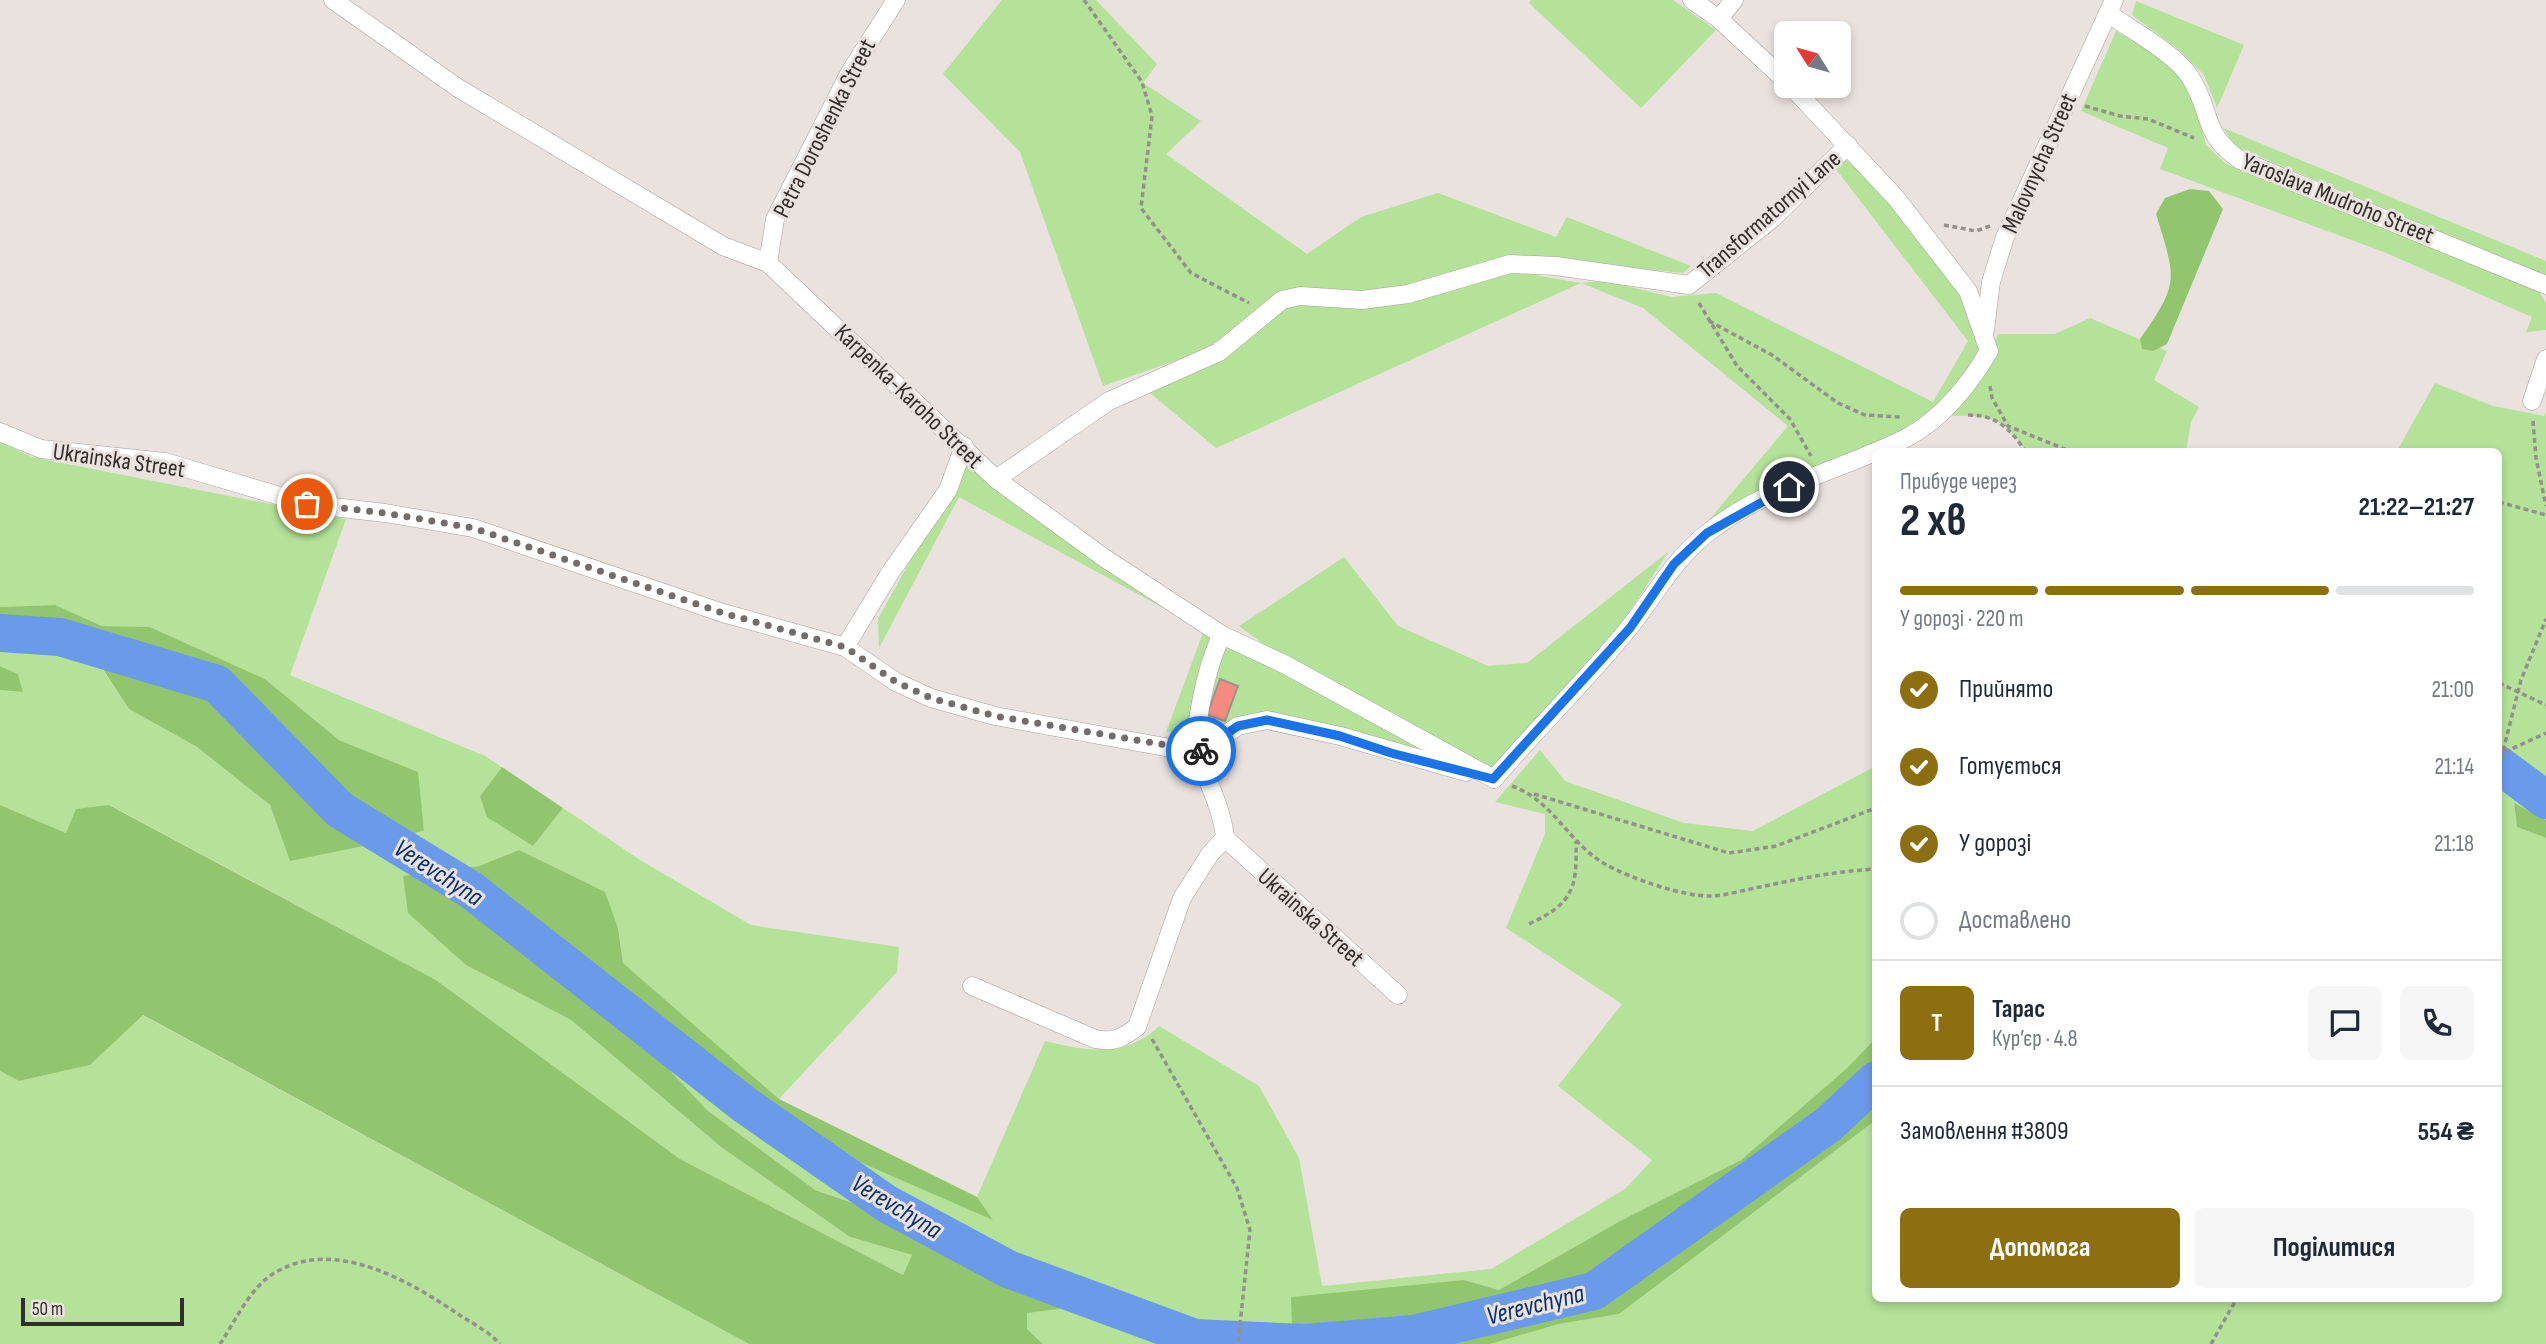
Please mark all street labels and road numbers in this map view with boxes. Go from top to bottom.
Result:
street label: Petra Doroshenka Street [767,34,882,222]
street label: Malovnycha Street [1996,89,2083,238]
street label: Transformatornyi Lane [1692,144,1847,284]
street label: Yaroslava Mudroho Street [2238,147,2438,250]
street label: Karpenka-Karoho Street [828,318,989,475]
street label: Ukrainska Street [51,437,187,484]
street label: Ukrainska Street [1252,862,1370,973]

